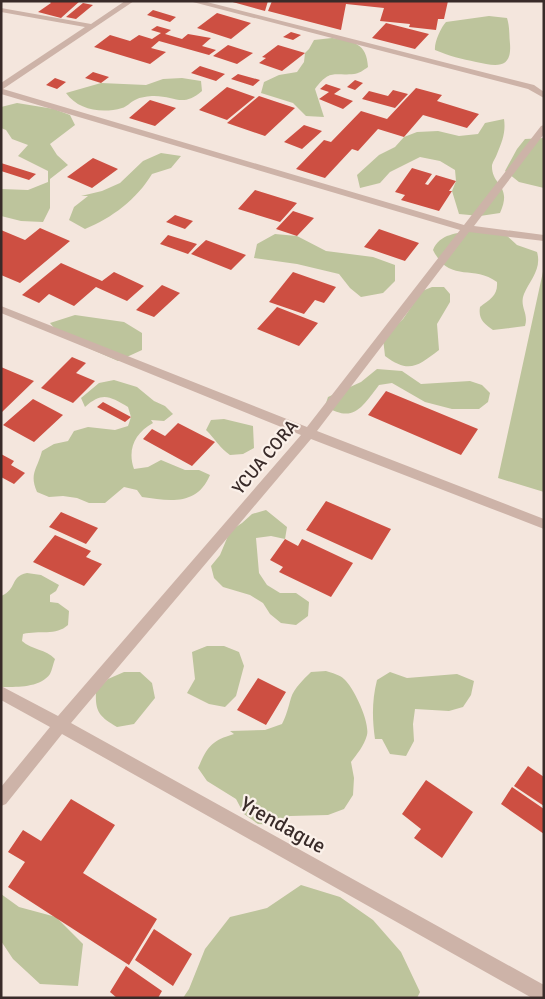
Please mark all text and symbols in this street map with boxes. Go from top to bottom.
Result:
street label: YCUA CORA [227,415,303,499]
street label: Yrendague [236,791,330,859]

